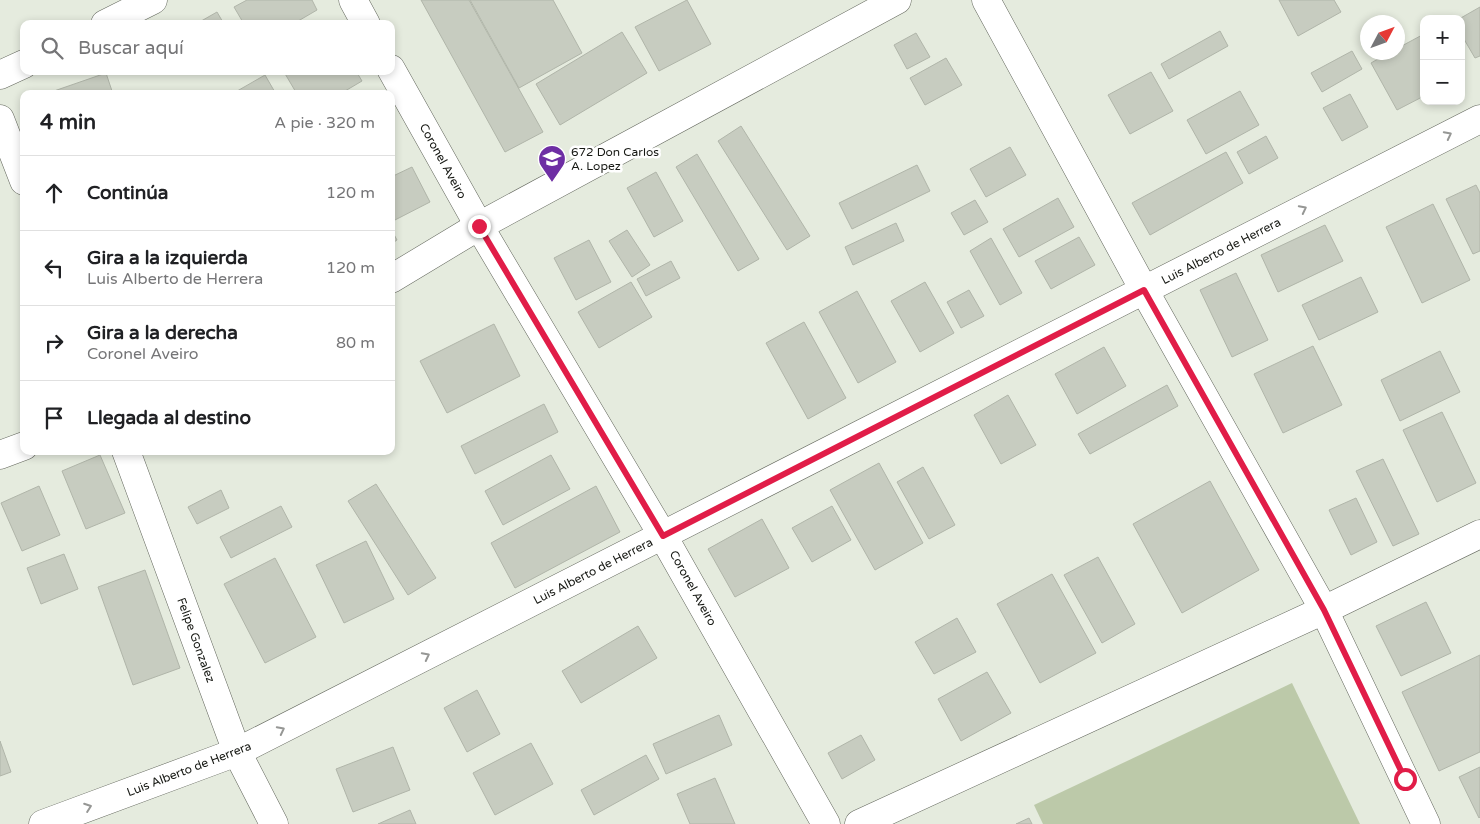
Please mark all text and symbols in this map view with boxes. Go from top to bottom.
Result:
north arrow [1360,15,1405,60]
map controls [1420,15,1465,105]
button: + [1420,15,1465,60]
search box [20,20,395,75]
icon: search [38,34,66,62]
text: Buscar aquí [78,37,184,59]
button: − [1420,60,1465,105]
text: 4 min [40,110,96,135]
text: A pie · 320 m [274,113,375,133]
street label: Coronel Aveiro [417,121,469,201]
one-way arrow [1443,131,1452,141]
school or university icon: 672 Don Carlos A. Lopez [537,144,567,183]
place label: 672 Don Carlos A. Lopez [571,145,659,173]
icon: ahead [40,179,68,207]
text: Continúa [87,182,169,204]
text: 120 m [326,183,375,203]
one-way arrow [1298,205,1307,215]
route end [468,215,491,238]
street label: Luis Alberto de Herrera [1159,215,1283,287]
text: Gira a la izquierda [87,247,248,269]
icon: left [40,254,68,282]
text: 120 m [326,258,375,278]
text: Luis Alberto de Herrera [87,269,263,289]
text: Gira a la derecha [87,322,238,344]
icon: right [40,329,68,357]
text: 80 m [336,333,375,353]
text: Coronel Aveiro [87,344,199,364]
icon: arrive [40,404,68,432]
text: Llegada al destino [87,407,251,429]
street label: Luis Alberto de Herrera [531,535,655,607]
street label: Coronel Aveiro [667,548,719,628]
street label: Felipe Gonzalez [174,596,218,684]
one-way arrow [420,652,429,662]
one-way arrow [276,726,285,736]
street label: Luis Alberto de Herrera [125,739,253,799]
route start [1394,768,1417,791]
one-way arrow [83,803,92,813]

